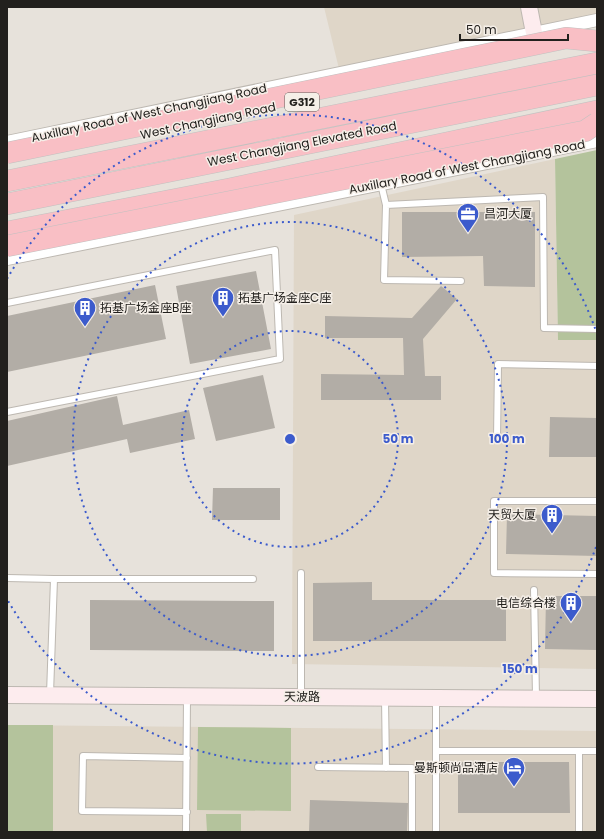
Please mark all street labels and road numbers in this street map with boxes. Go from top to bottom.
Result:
street label: Auxillary Road of West Changjiang Road [30,81,268,145]
road number: G312 [285,93,319,111]
street label: West Changjiang Road [139,100,277,142]
street label: West Changjiang Elevated Road [206,117,398,170]
street label: Auxillary Road of West Changjiang Road [347,135,586,198]
street label: 天波路 [284,688,320,705]

